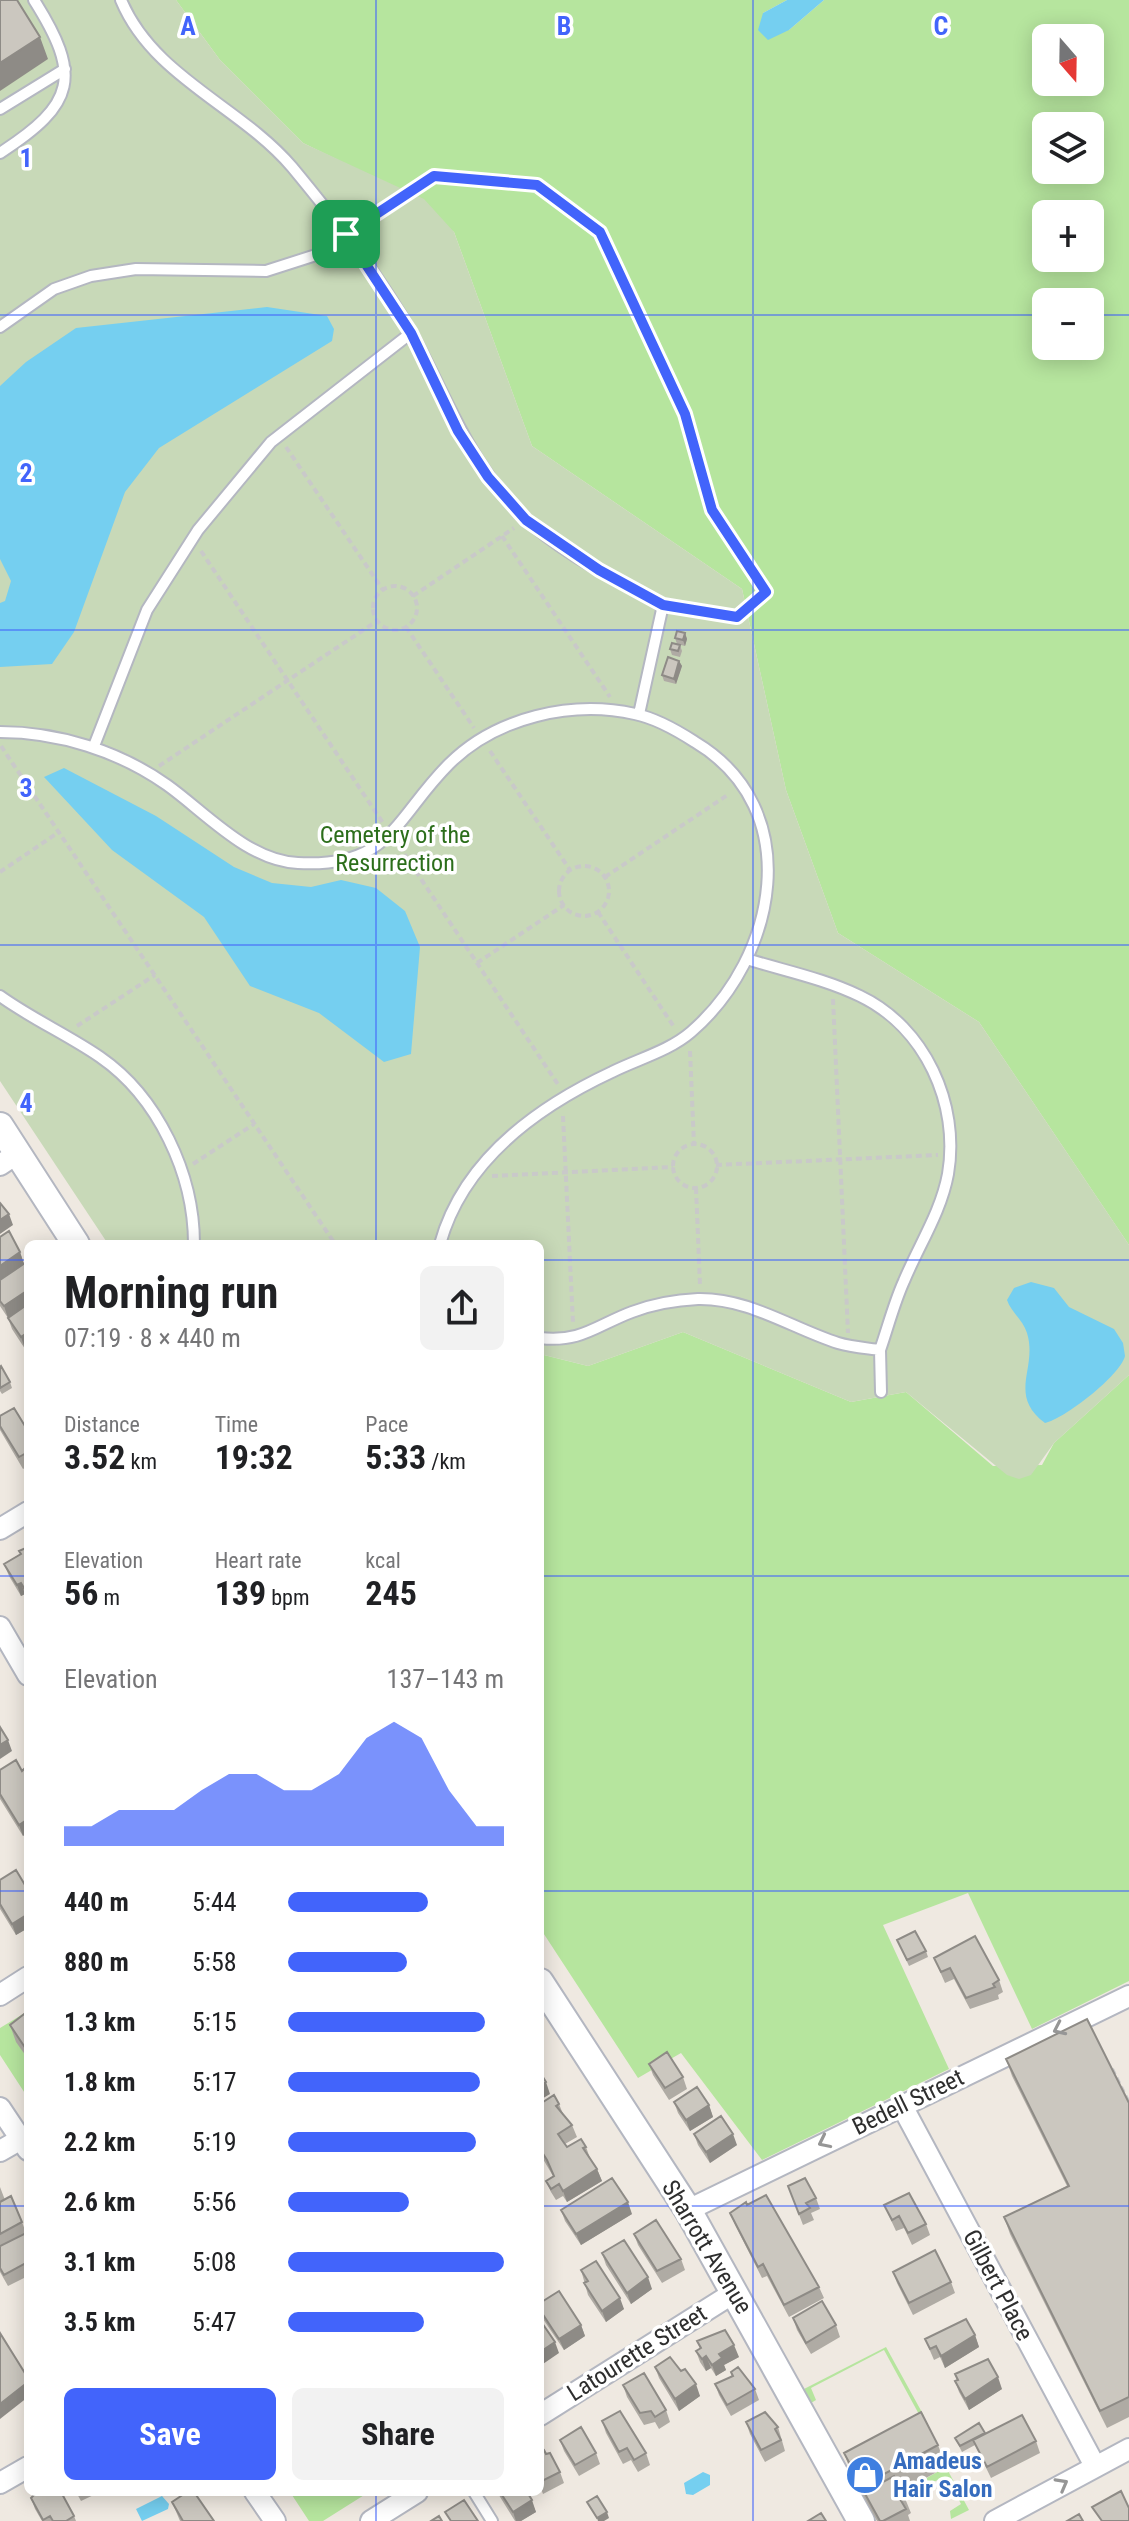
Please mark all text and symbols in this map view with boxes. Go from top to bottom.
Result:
text: A [180,11,196,41]
text: B [557,11,571,41]
text: C [934,11,949,41]
north arrow [1032,24,1104,96]
map controls [1032,24,1104,360]
button: layers [1032,112,1104,184]
text: 1 [19,143,33,173]
pin [312,200,380,268]
button: + [1032,200,1104,272]
icon: arrive [324,212,368,256]
button: − [1032,288,1104,360]
text: 2 [19,458,33,488]
text: 3 [19,773,33,803]
park label: Cemetery of the Resurrection [320,821,470,877]
text: 4 [19,1088,33,1118]
button: share [420,1266,504,1350]
text: Morning run [64,1267,278,1319]
text: 07:19 · 8 × 440 m [64,1323,241,1353]
text: Distance [64,1412,140,1437]
text: Time [215,1412,258,1437]
text: Pace [365,1412,408,1437]
text: 3.52 [64,1437,125,1477]
text: 19:32 [215,1437,293,1477]
text: 5:33 [365,1437,426,1477]
text: km [125,1449,157,1474]
text: /km [426,1449,466,1474]
text: Elevation [64,1548,143,1573]
text: Heart rate [215,1548,302,1573]
text: kcal [365,1548,401,1573]
text: 56 [64,1573,98,1613]
text: 139 [215,1573,266,1613]
text: 245 [365,1573,417,1613]
text: m [98,1585,120,1610]
text: bpm [266,1585,310,1610]
text: Elevation [64,1664,158,1694]
text: 137–143 m [387,1664,504,1694]
text: 440 m [64,1887,129,1917]
text: 5:44 [192,1887,237,1917]
text: 880 m [64,1947,129,1977]
text: 5:58 [192,1947,237,1977]
text: 1.3 km [64,2007,136,2037]
text: 5:15 [192,2007,237,2037]
one-way arrow [1052,2019,1067,2035]
street label: Bedell Street [848,2063,968,2141]
text: 1.8 km [64,2067,136,2097]
text: 5:17 [192,2067,237,2097]
text: 2.2 km [64,2127,136,2157]
text: 5:19 [192,2127,237,2157]
one-way arrow [818,2132,833,2148]
street label: Sharrott Avenue [656,2175,758,2319]
text: 2.6 km [64,2187,136,2217]
text: 5:56 [192,2187,237,2217]
street label: Gilbert Place [957,2225,1039,2345]
text: 3.1 km [64,2247,136,2277]
text: 5:08 [192,2247,237,2277]
street label: Latourette Street [562,2299,712,2407]
text: 3.5 km [64,2307,136,2337]
text: 5:47 [192,2307,237,2337]
button: Save [64,2388,276,2480]
button: Share [292,2388,504,2480]
place label: Amadeus Hair Salon [893,2447,993,2503]
shop icon: Amadeus Hair Salon [844,2454,886,2496]
one-way arrow [1053,2479,1068,2494]

